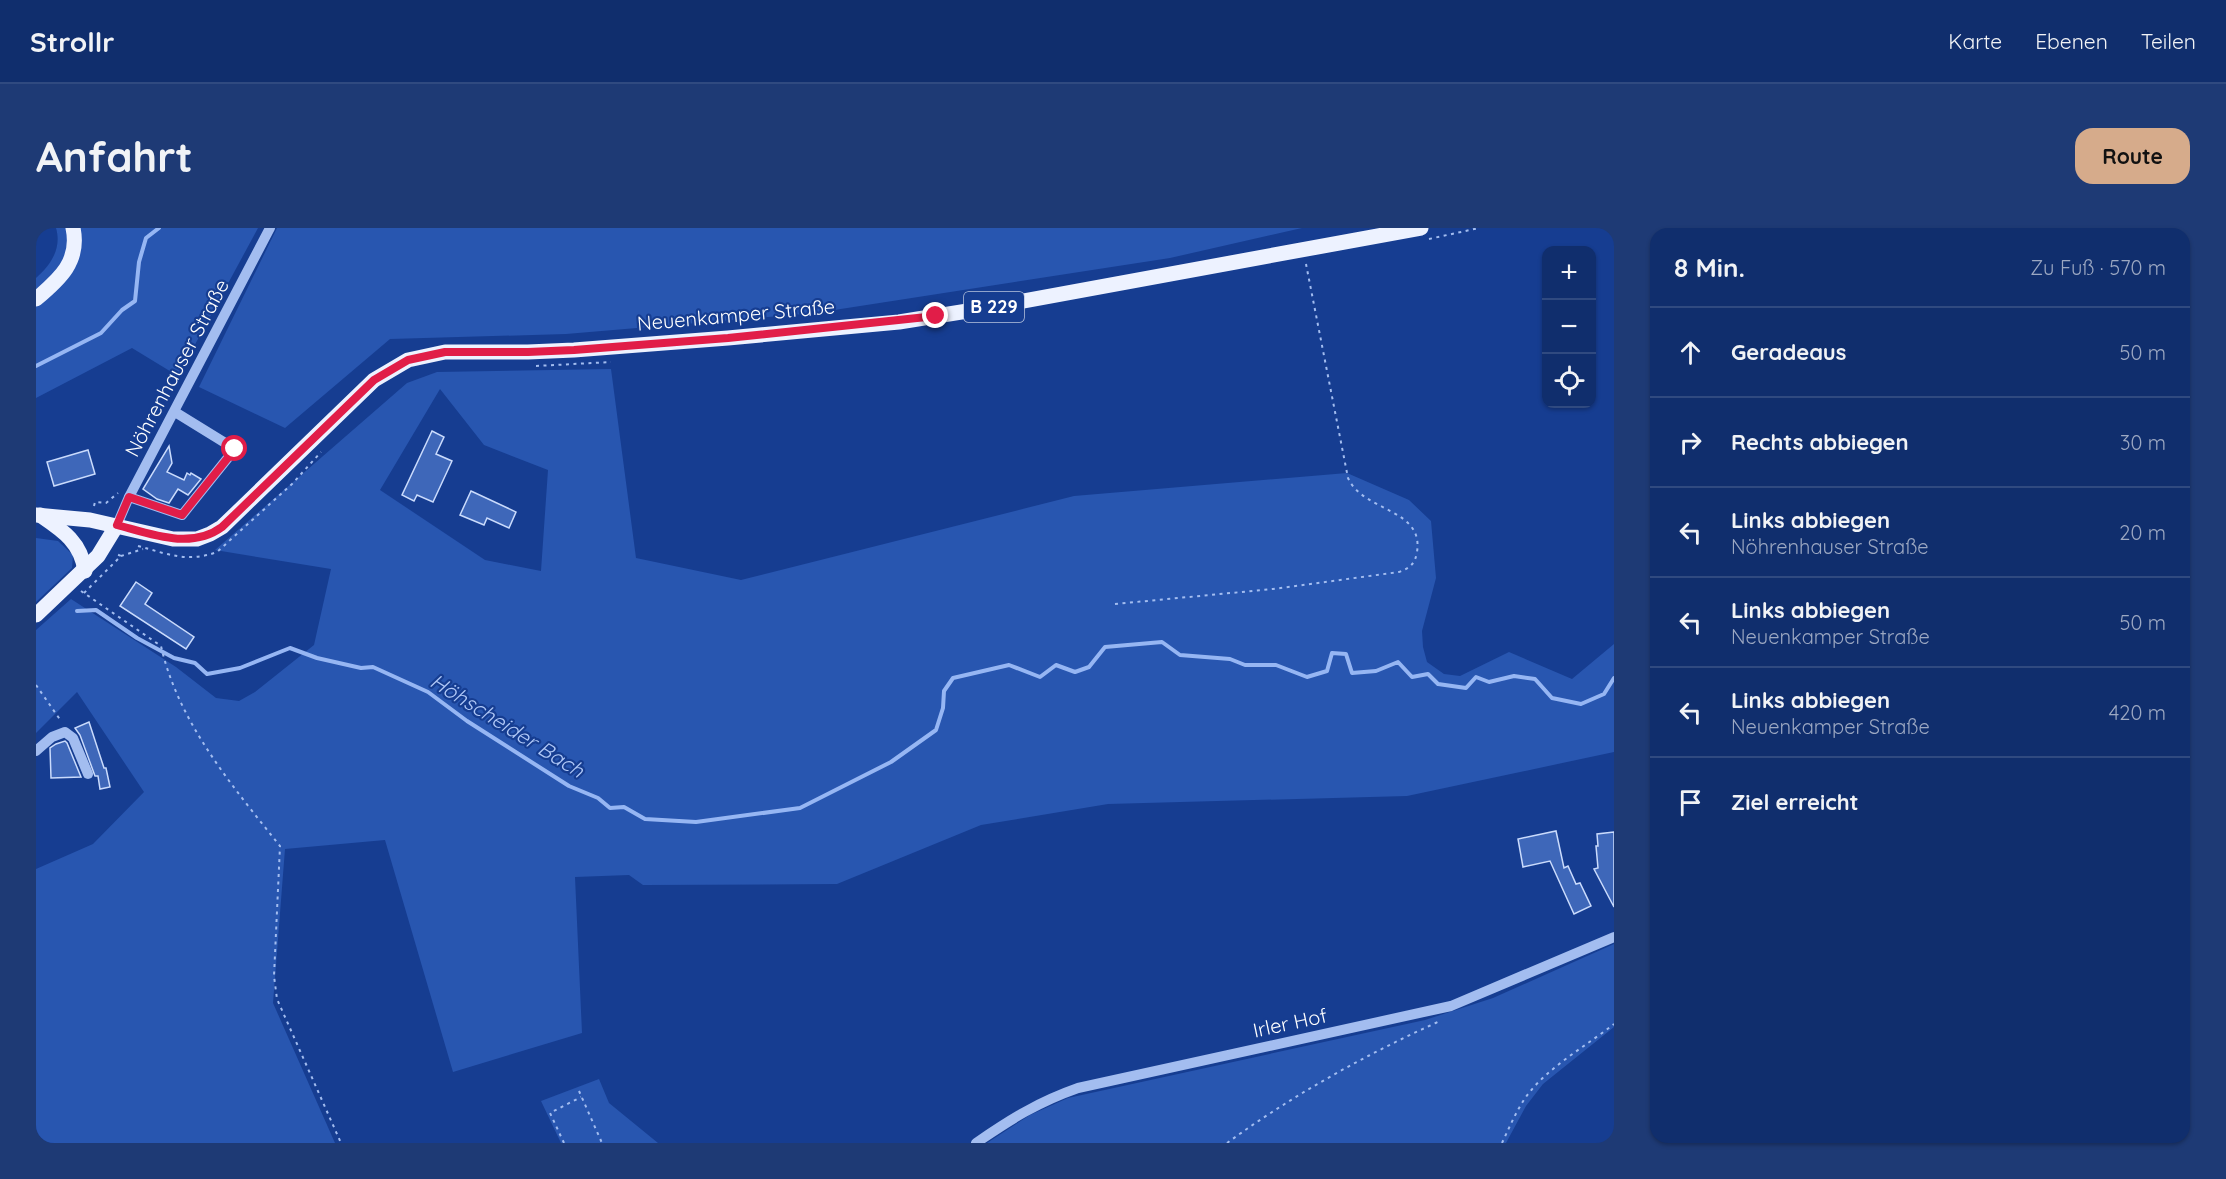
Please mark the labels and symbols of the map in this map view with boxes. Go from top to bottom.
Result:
street label: Nöhrenhauser Straße [119,275,234,461]
road number: B 229 [964,292,1024,322]
street label: Neuenkamper Straße [636,293,836,336]
route end [922,302,948,328]
route start [221,435,247,461]
water label: Höhscheider Bach [426,667,590,783]
street label: Irler Hof [1250,1002,1329,1043]

